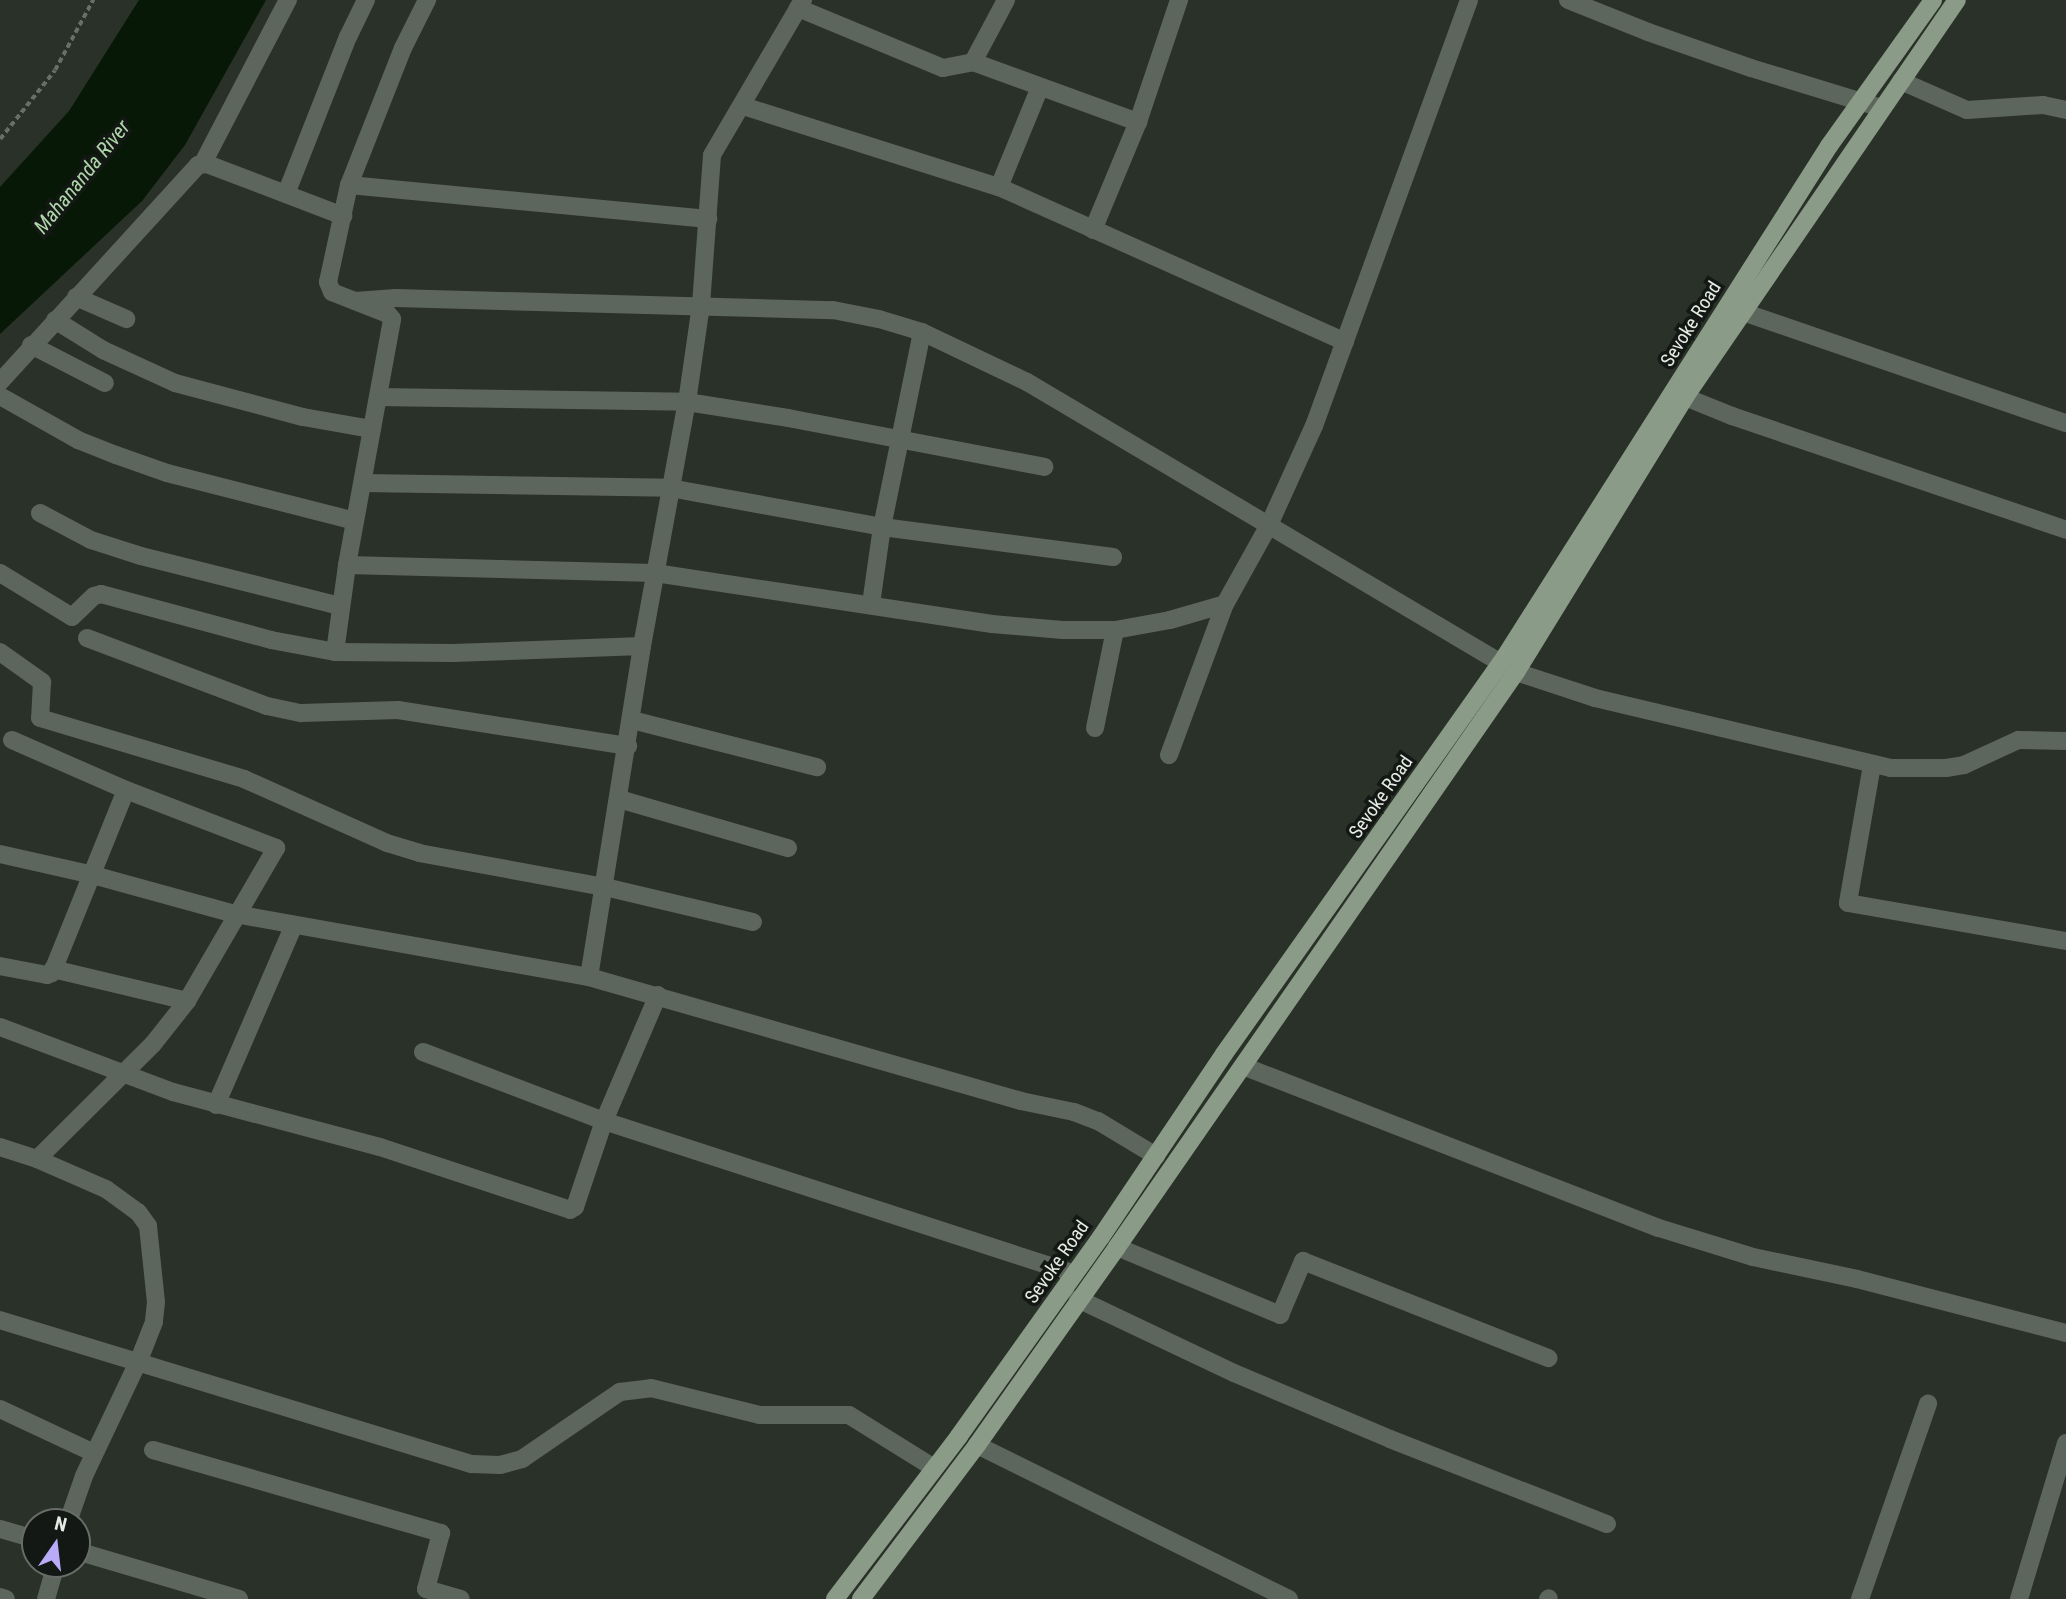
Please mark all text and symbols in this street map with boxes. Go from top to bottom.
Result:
water label: Mahananda River [29,115,135,239]
street label: Sevoke Road [1656,277,1726,371]
street label: Sevoke Road [1344,751,1418,843]
street label: Sevoke Road [1020,1216,1094,1308]
north arrow [21,1508,91,1578]
text: N [52,1512,69,1537]

